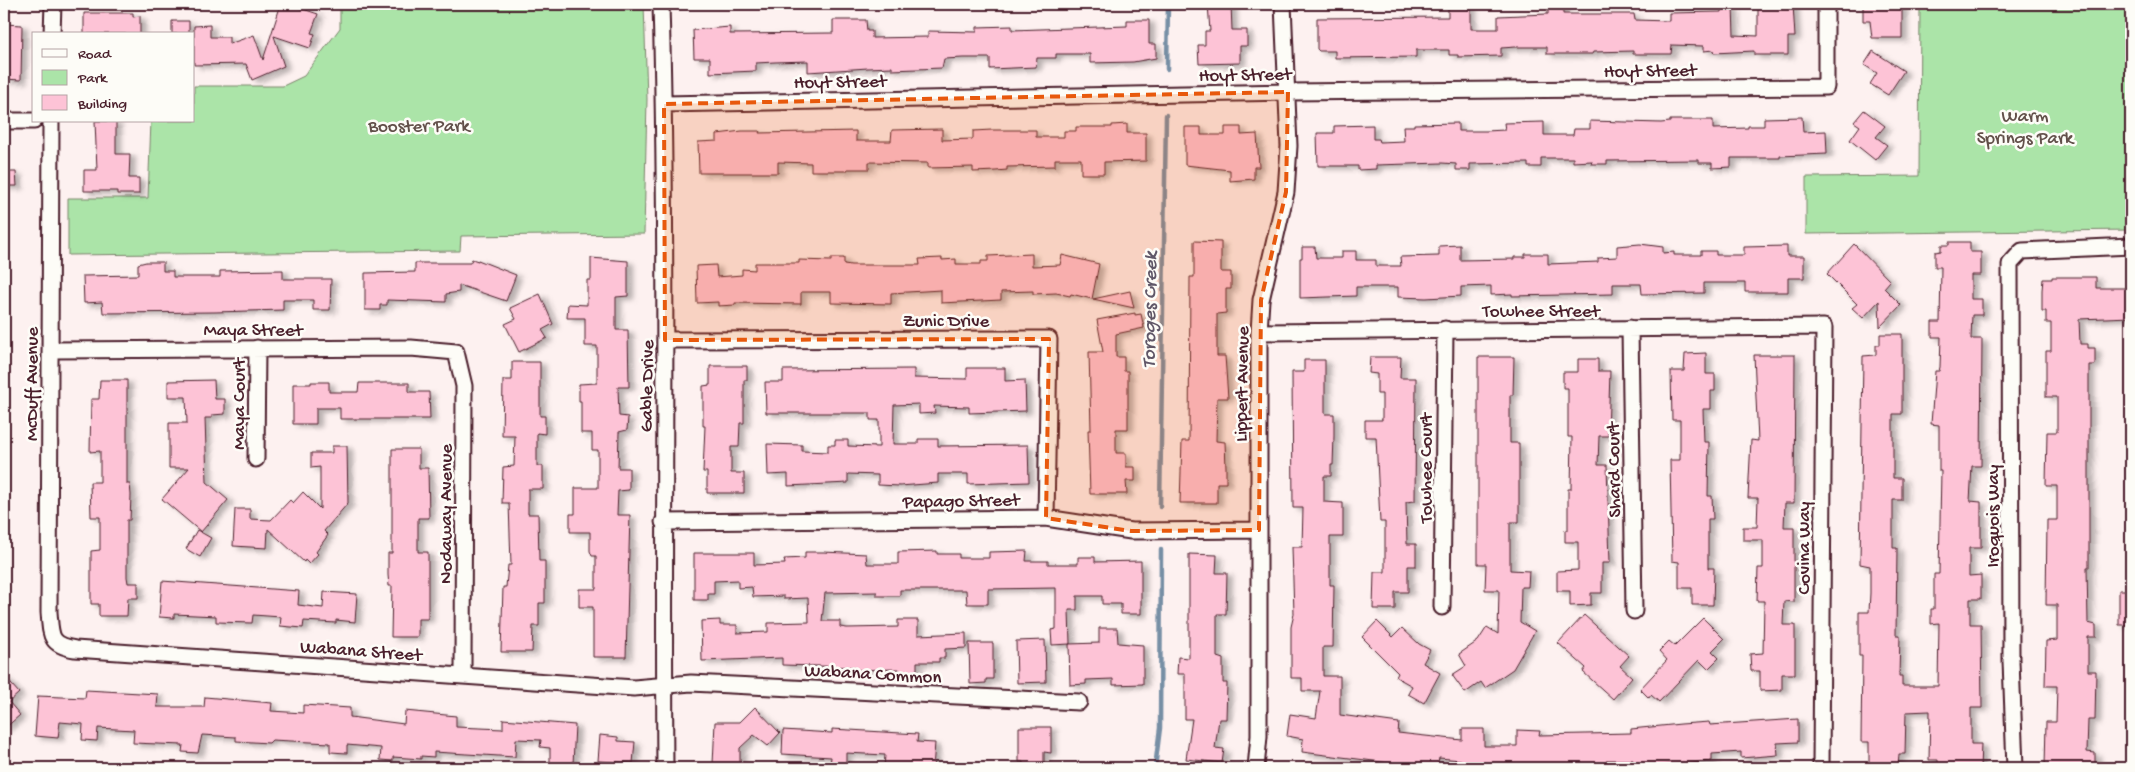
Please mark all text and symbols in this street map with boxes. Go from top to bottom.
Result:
legend [32,32,195,122]
text: Road [78,46,112,64]
street label: Hoyt Street [1603,60,1699,85]
street label: Hoyt Street [1198,64,1294,89]
text: Park [77,70,108,88]
street label: Hoyt Street [793,71,889,96]
text: Building [77,96,127,114]
park label: Warm Springs Park [1977,106,2075,151]
park label: Booster Park [367,116,471,139]
water label: Toroges Creek [1139,249,1164,369]
street label: Towhee Street [1482,301,1602,324]
street label: Zunic Drive [903,311,990,334]
street label: Maya Street [204,320,305,343]
street label: Lippert Avenue [1231,326,1256,442]
street label: McDuff Avenue [22,327,45,441]
street label: Gable Drive [636,339,661,432]
street label: Maya Court [229,356,252,450]
street label: Towhee Court [1416,411,1439,524]
street label: Shard Court [1603,420,1628,518]
street label: Nodaway Avenue [436,444,459,584]
street label: Iroquois Way [1983,464,2006,567]
street label: Papago Street [901,490,1022,515]
street label: Covina Way [1794,501,1817,594]
street label: Wabana Street [299,637,425,668]
street label: Wabana Common [804,660,942,691]

